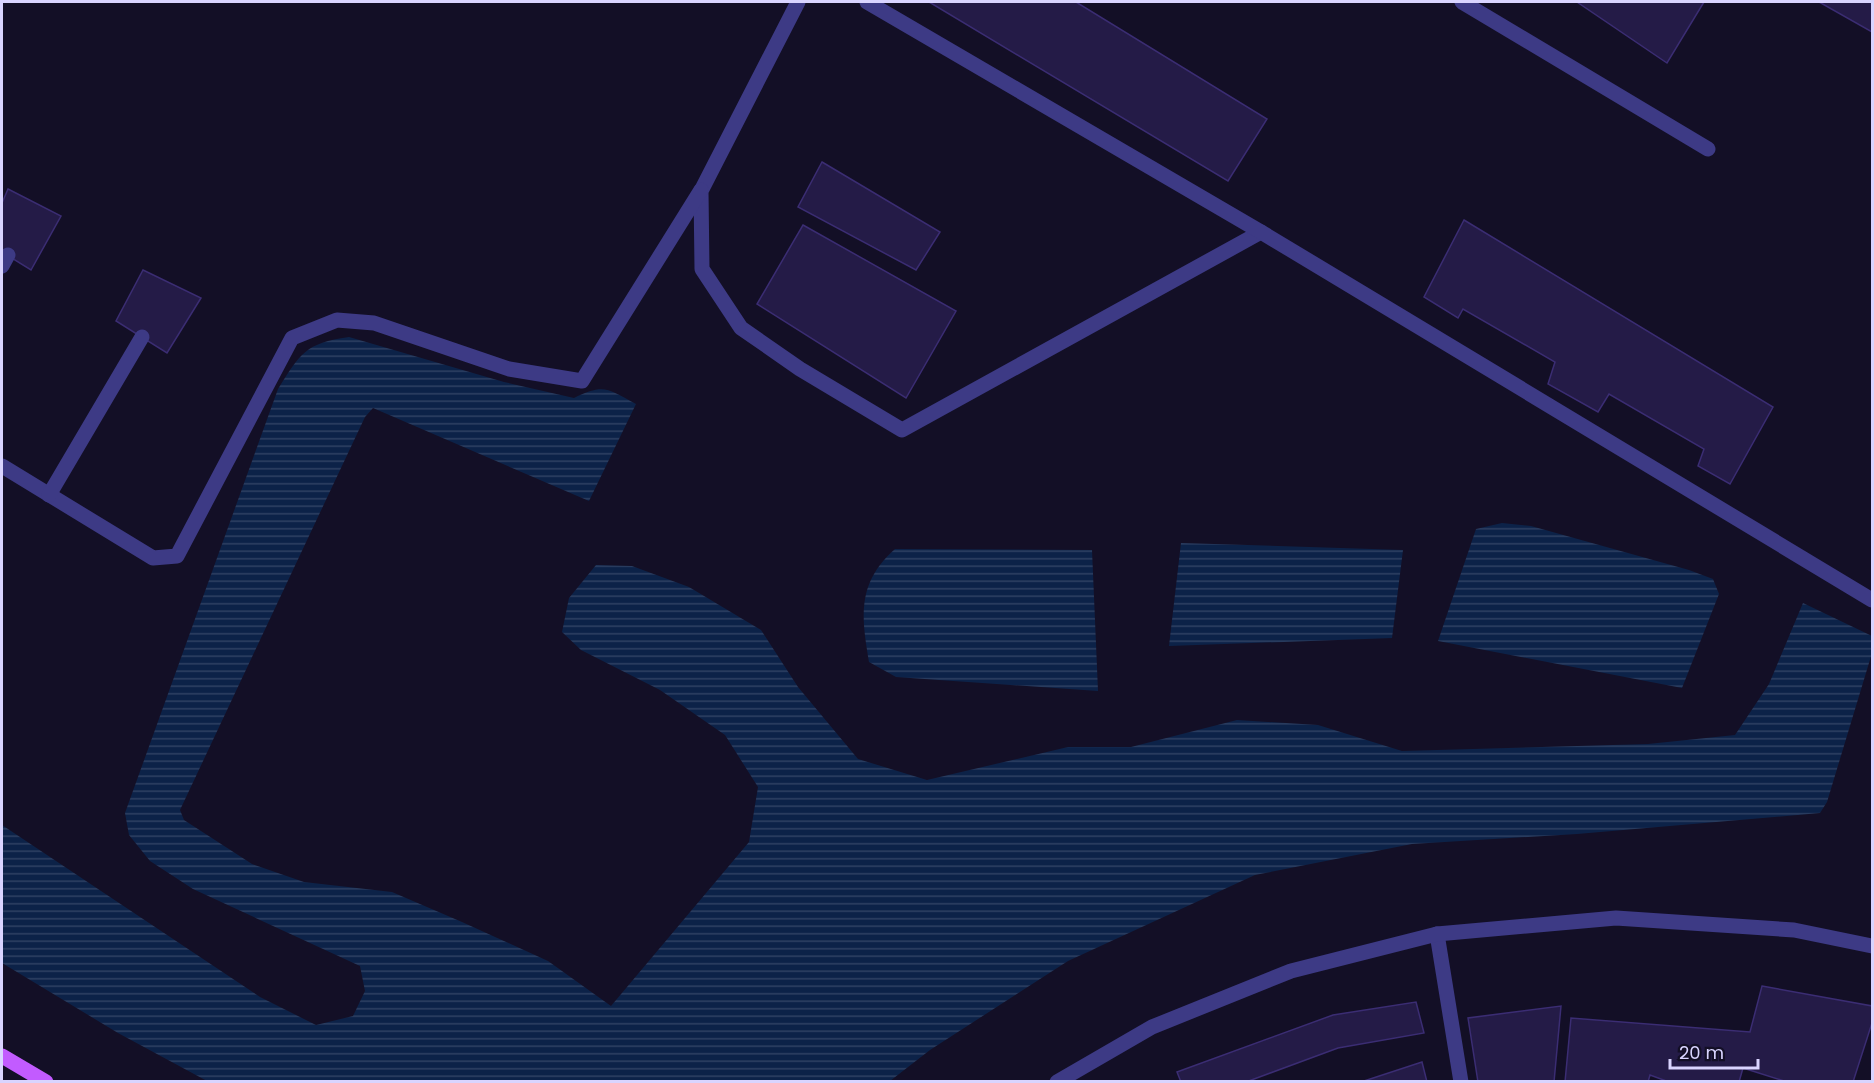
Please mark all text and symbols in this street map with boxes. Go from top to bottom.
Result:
scale bar [1670,1032,1758,1070]
text: 20 m [1679,1040,1724,1065]

